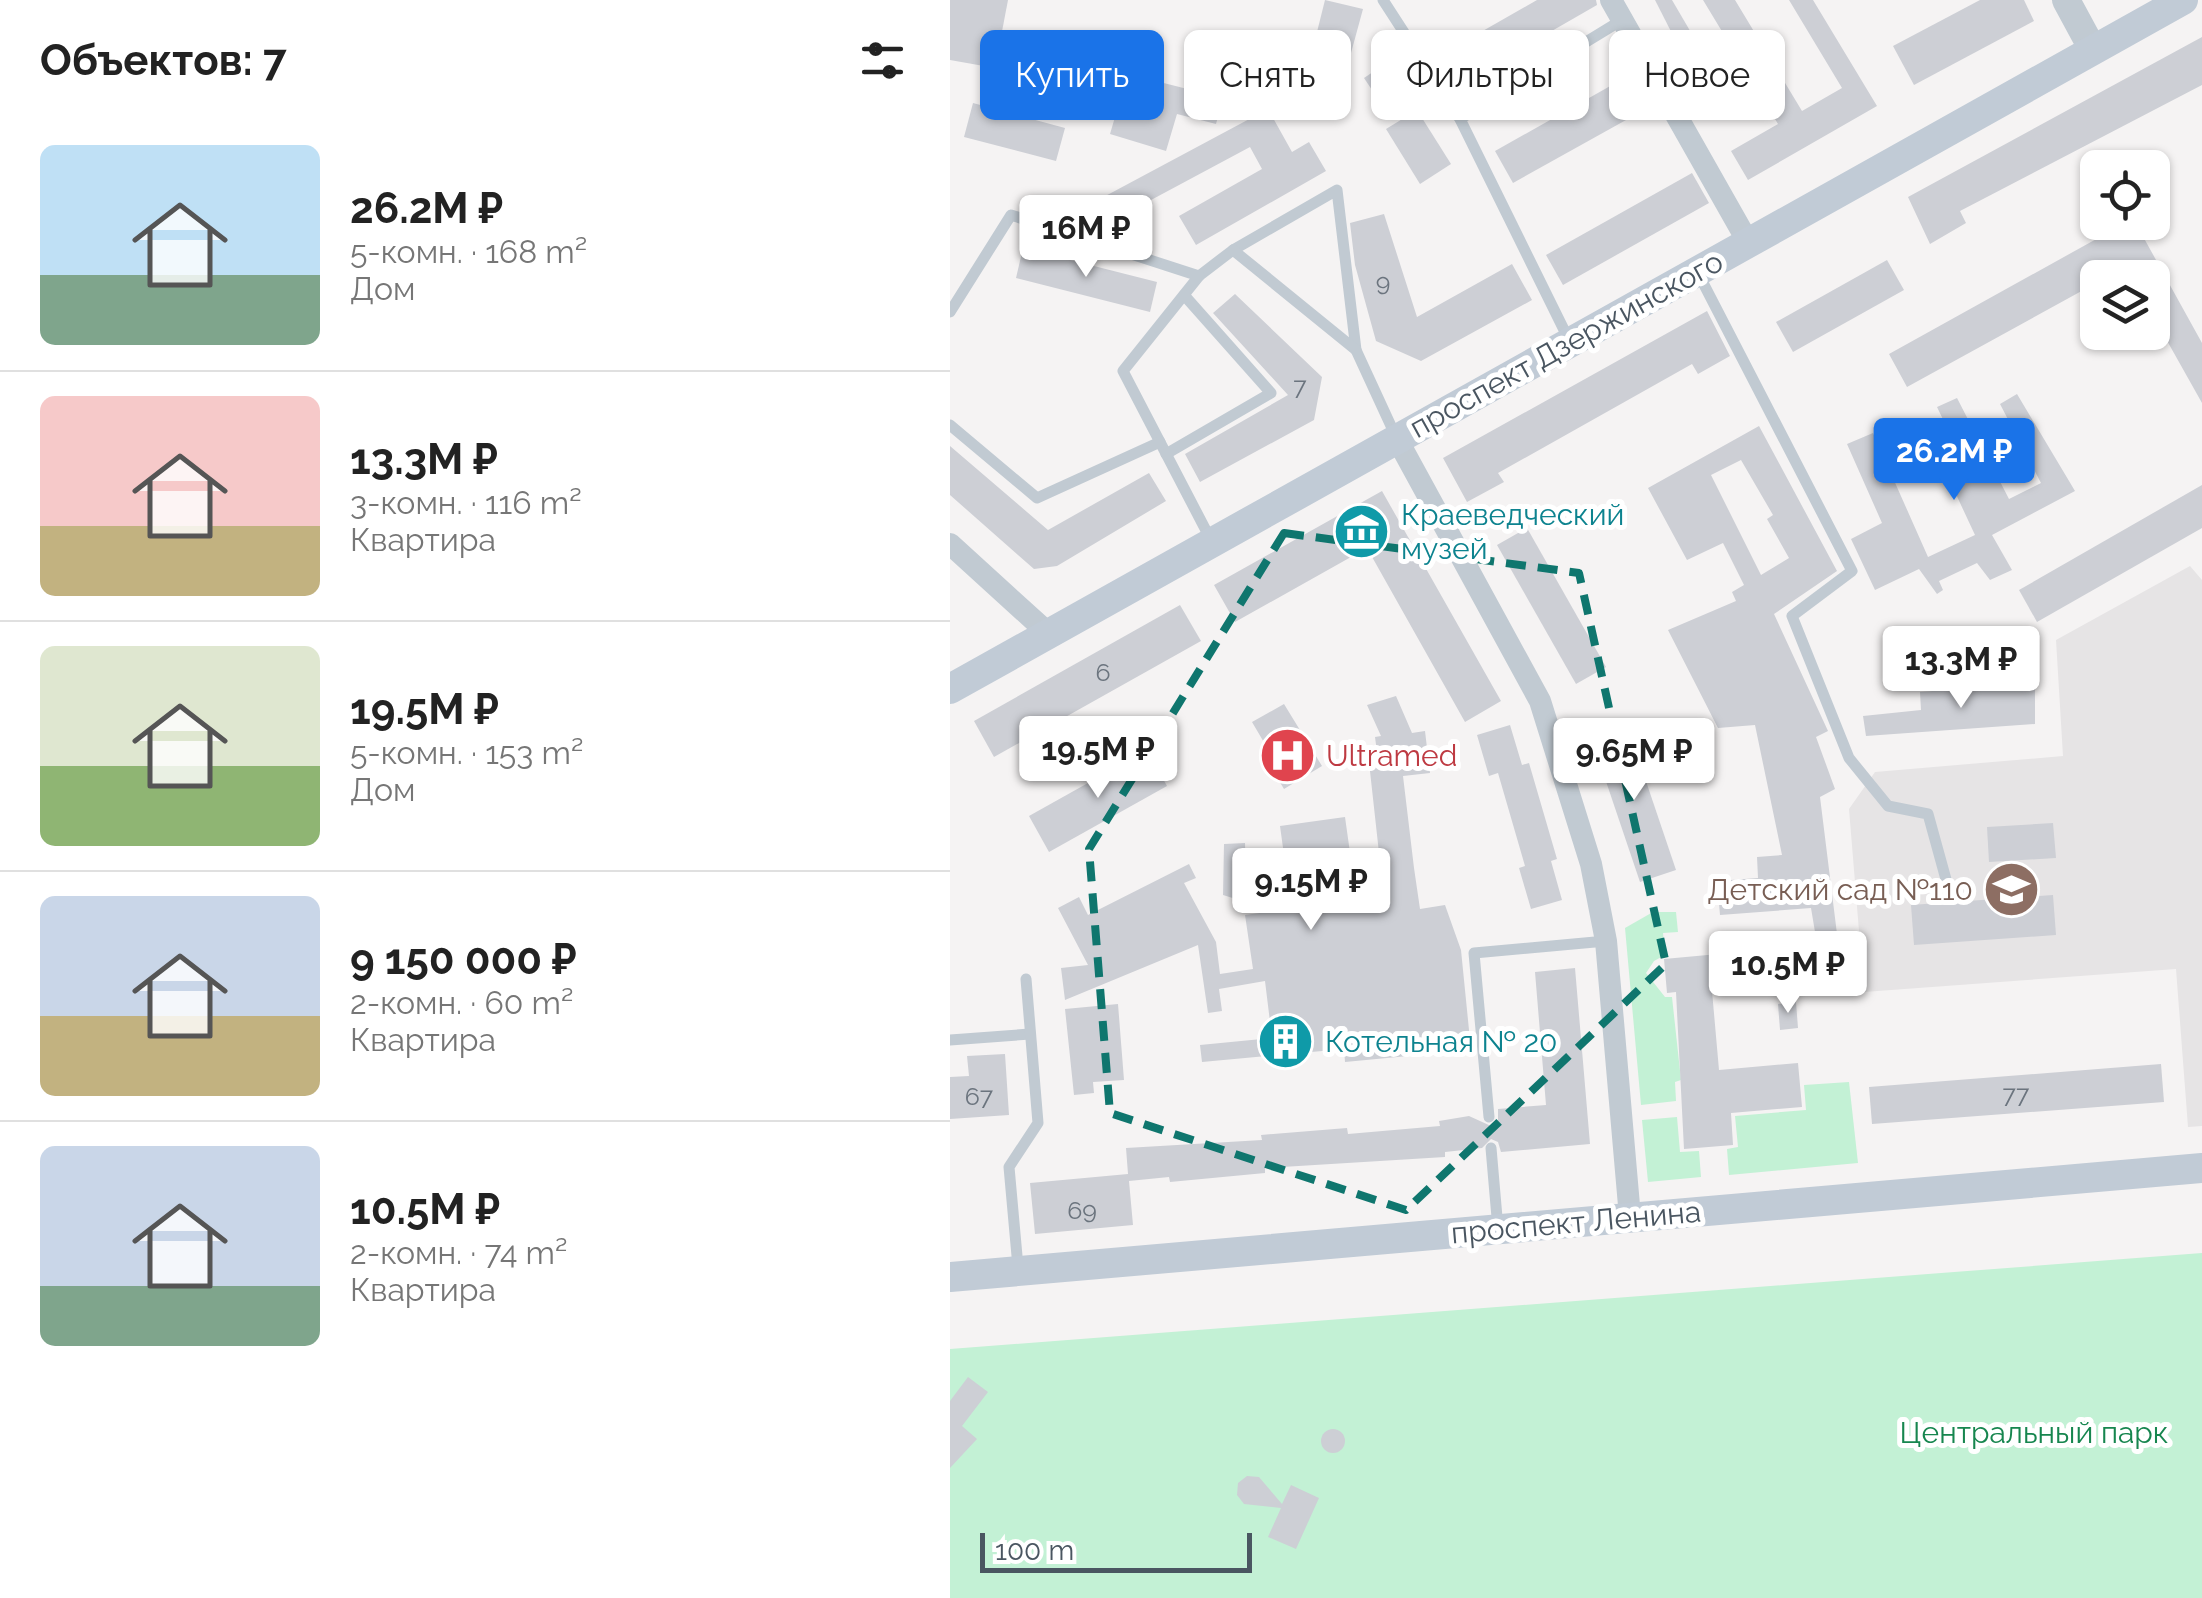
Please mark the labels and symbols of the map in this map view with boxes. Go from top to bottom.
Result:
pin: 16M ₽ [1016,195,1156,280]
street label: проспект Дзержинского [1403,243,1729,445]
house number: 9 [1376,267,1390,297]
house number: 7 [1293,371,1307,401]
pin: 26.2M ₽ [1862,418,2046,503]
place label: Краеведческий музей [1401,497,1624,566]
museum icon: Краеведческий музей [1332,501,1392,561]
pin: 13.3M ₽ [1869,626,2053,711]
house number: 6 [1095,657,1111,687]
pin: 19.5M ₽ [1006,716,1190,801]
pin: 9.65M ₽ [1542,718,1726,803]
hospital icon: Ultramed [1257,725,1317,785]
place label: Ultramed [1326,738,1457,773]
pin: 9.15M ₽ [1219,848,1403,933]
school or university icon: Детский сад №110 [1982,859,2042,919]
place label: Детский сад №110 [1707,872,1973,907]
pin: 10.5M ₽ [1696,931,1880,1016]
building icon: Котельная № 20 [1256,1011,1316,1071]
place label: Котельная № 20 [1325,1024,1557,1059]
house number: 77 [2003,1079,2030,1109]
house number: 67 [965,1081,994,1111]
street label: проспект Ленина [1450,1194,1702,1250]
house number: 69 [1067,1195,1097,1225]
park label: Центральный парк [1900,1415,2168,1450]
scale bar [980,1528,1252,1572]

